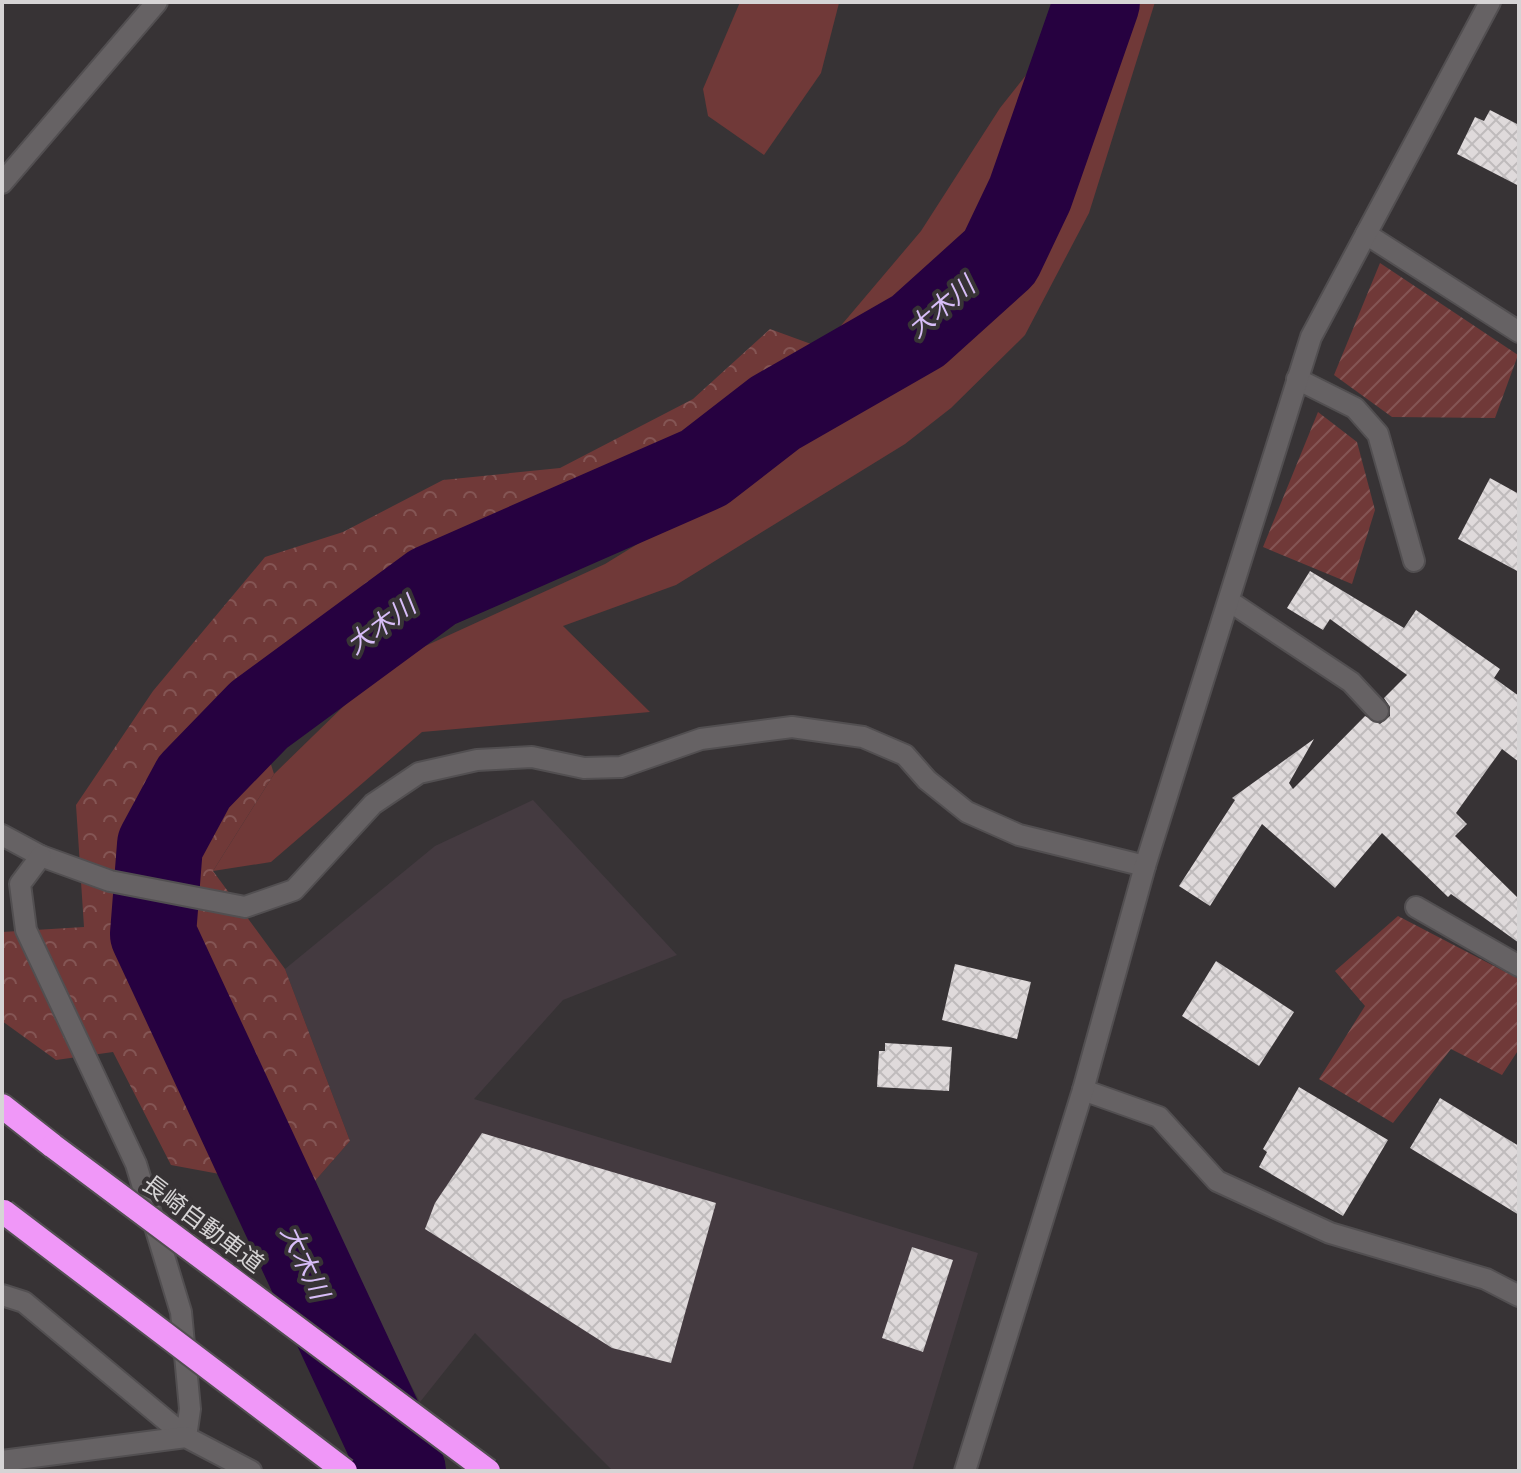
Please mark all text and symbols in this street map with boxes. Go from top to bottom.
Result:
water label: 大木川 [900,267,984,345]
water label: 大木川 [339,587,425,662]
street label: 長崎自動車道 [136,1168,270,1279]
water label: 大木川 [273,1219,338,1307]

